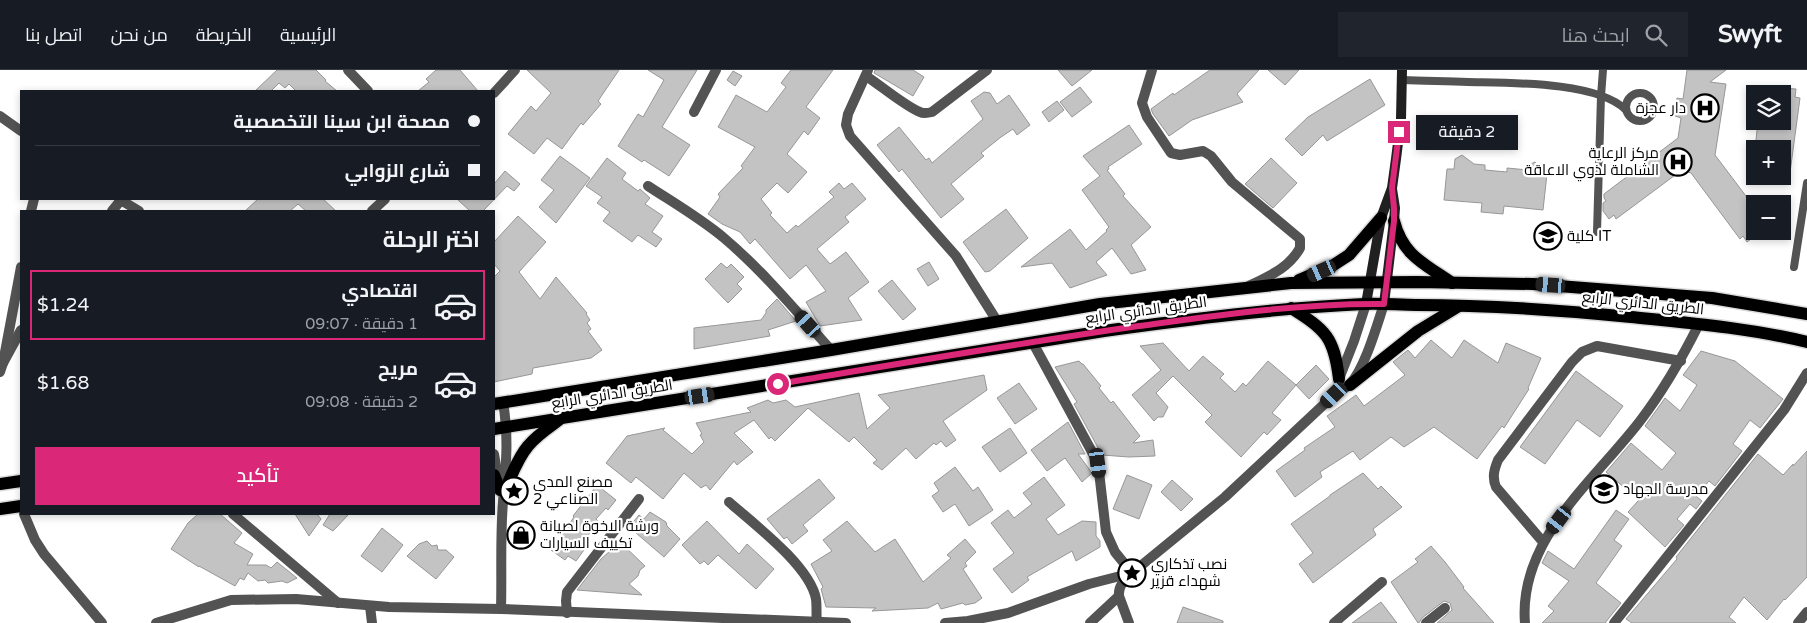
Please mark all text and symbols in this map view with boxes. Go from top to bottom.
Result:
search box [1338,12,1688,57]
text: Swyft [1718,20,1782,49]
icon: search [1642,21,1670,49]
text: اتصل بنا [25,24,83,46]
text: من نحن [111,24,168,46]
text: الخريطة [196,24,252,46]
text: الرئيسية [280,24,336,46]
text: ابحث هنا [1562,25,1630,47]
map controls [1746,85,1791,240]
button: layers [1746,85,1791,130]
hospital icon: دار عجزة [1690,93,1720,123]
place label: دار عجزة [1636,99,1686,117]
text: مصحة ابن سينا التخصصية [233,111,450,133]
callout: 2 دقيقة [1416,114,1519,150]
route end [1388,121,1410,143]
text: 2 دقيقة [1439,122,1495,142]
button: + [1746,140,1791,185]
place label: مركز الرعاية الشاملة لذوي الاعاقة [1524,144,1659,182]
hospital icon: مركز الرعاية الشاملة لذوي الاعاقة [1663,147,1693,177]
text: شارع الزوابي [345,160,450,182]
button: − [1746,195,1791,240]
school or university icon: كلية IT [1533,221,1563,251]
text: اختر الرحلة [383,227,480,253]
place label: كلية IT [1567,227,1611,245]
car [1305,258,1338,284]
car [1535,276,1566,294]
text: اقتصادي [342,280,418,302]
icon: car [433,283,478,328]
street label: الطريق الدائري الرابع [1581,288,1705,321]
street label: الطريق الدائري الرابع [1084,293,1208,330]
text: $1.24 [37,294,89,316]
car [792,308,823,340]
text: 1 دقيقة · 09:07 [305,314,418,334]
text: مريح [378,358,418,380]
icon: car [433,361,478,406]
text: $1.68 [37,372,89,394]
route start [767,373,789,395]
street label: الطريق الدائري الرابع [550,376,674,415]
car [1318,379,1350,411]
car [684,386,715,406]
text: 2 دقيقة · 09:08 [305,392,418,412]
button: تأكيد [35,447,480,505]
car [1088,447,1107,479]
place label: مصنع المدى الصناعي 2 [533,473,613,511]
school or university icon: مدرسة الجهاد [1589,474,1619,504]
place icon: مصنع المدى الصناعي 2 [499,476,529,506]
place label: مدرسة الجهاد [1623,480,1708,499]
car [1543,504,1574,536]
place label: ورشة الاخوة لصيانة تكييف السيارات [540,517,659,552]
shop icon: ورشة الاخوة لصيانة تكييف السيارات [506,520,536,550]
place label: نصب تذكاري شهداء قزير [1150,555,1227,591]
place icon: نصب تذكاري شهداء قزير [1117,558,1147,588]

